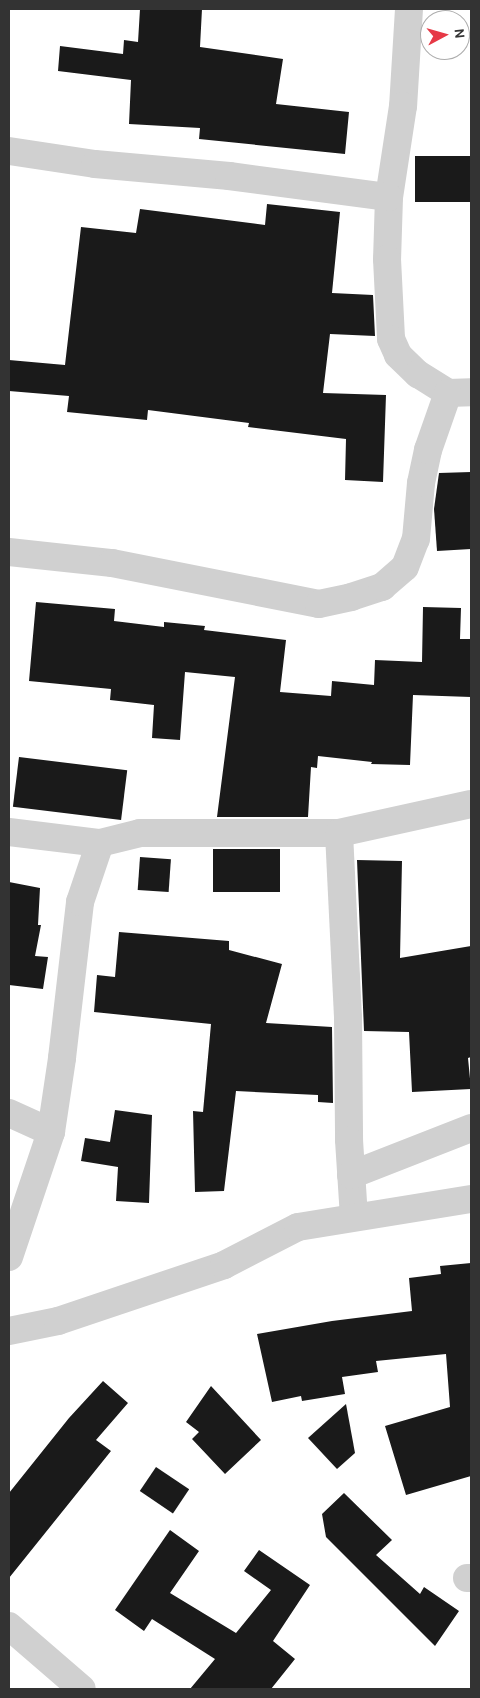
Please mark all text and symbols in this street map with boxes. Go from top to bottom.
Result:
north arrow [420,10,470,60]
text: N [450,28,468,39]

